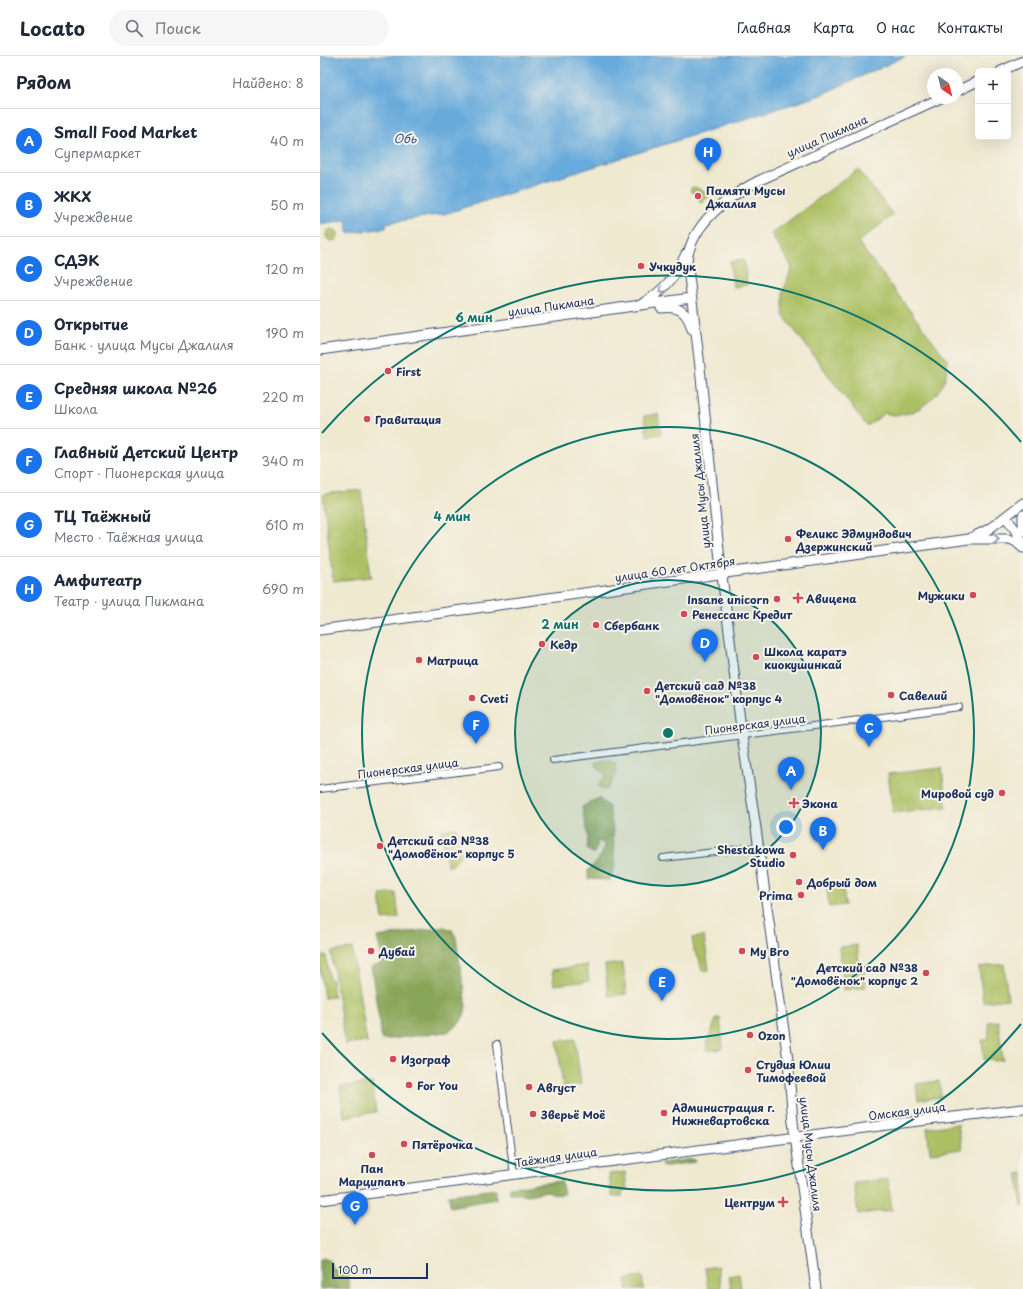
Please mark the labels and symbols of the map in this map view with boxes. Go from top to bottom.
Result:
north arrow [927,68,963,104]
street label: улица Пикмана [784,111,870,161]
water label: Обь [393,129,417,147]
pin: H [695,138,721,171]
place label: Памяти Мусы Джалиля [705,182,785,212]
marker: Памяти Мусы Джалиля [693,191,703,201]
place label: Учкудук [649,258,697,275]
marker: Учкудук [636,261,646,271]
one-way arrow [659,285,666,292]
street label: улица Пикмана [507,292,595,320]
text: 6 мин [455,308,493,326]
place label: First [396,363,421,380]
marker: First [383,366,393,376]
place label: Гравитация [375,411,441,428]
marker: Гравитация [362,414,372,424]
street label: улица Мусы Джалиля [685,433,714,549]
text: 4 мин [433,507,471,525]
place label: Феликс Эдмундович Дзержинский [795,525,912,555]
marker: Феликс Эдмундович Дзержинский [783,534,793,544]
one-way arrow [994,535,1000,543]
street label: улица 60 лет Октября [614,552,736,586]
place label: Мужики [918,587,965,604]
place label: Авицена [806,590,857,607]
marker: Мужики [968,590,978,600]
place label: Insane unicorn [687,591,769,608]
marker: Авицена [793,593,803,603]
marker: Insane unicorn [772,594,782,604]
place label: Ренессанс Кредит [692,606,793,623]
marker: Ренессанс Кредит [679,609,689,619]
text: 2 мин [541,615,579,633]
place label: Сбербанк [604,617,660,634]
marker: Сбербанк [591,620,601,630]
pin: D [692,629,718,662]
place label: Кедр [550,636,578,653]
marker: Кедр [537,639,547,649]
place label: Школа каратэ киокушинкай [764,643,847,673]
place label: Матрица [427,652,479,669]
marker: Школа каратэ киокушинкай [751,652,761,662]
marker: Матрица [414,655,424,665]
place label: Детский сад №38 "Домовёнок" корпус 4 [654,677,783,707]
marker: Детский сад №38 "Домовёнок" корпус 4 [642,686,652,696]
place label: Савелий [899,687,948,704]
place label: Cveti [480,690,509,707]
marker: Савелий [886,690,896,700]
marker: Cveti [467,693,477,703]
street label: Пионерская улица [704,709,806,739]
pin: F [463,711,489,744]
pin: C [856,714,882,747]
centre of rings [661,726,675,740]
street label: Пионерская улица [357,753,459,783]
pin: A [778,757,804,790]
place label: Мировой суд [921,785,994,802]
marker: Мировой суд [997,788,1007,798]
place label: Экона [802,795,838,812]
marker: Экона [789,798,799,808]
your location [776,817,796,837]
pin: B [810,817,836,850]
place label: Детский сад №38 "Домовёнок" корпус 5 [387,832,515,862]
marker: Детский сад №38 "Домовёнок" корпус 5 [375,841,385,851]
place label: Shestakowa Studio [717,841,786,871]
marker: Shestakowa Studio [788,850,798,860]
place label: Добрый дом [806,874,877,891]
marker: Добрый дом [794,877,804,887]
place label: Prima [759,887,793,904]
marker: Prima [796,890,806,900]
place label: Дубай [378,943,415,960]
place label: My Bro [750,943,789,960]
marker: Дубай [366,946,376,956]
marker: My Bro [737,946,747,956]
place label: Детский сад №38 "Домовёнок" корпус 2 [791,959,918,989]
pin: E [649,968,675,1001]
marker: Детский сад №38 "Домовёнок" корпус 2 [921,968,931,978]
place label: Ozon [758,1027,786,1044]
marker: Ozon [745,1030,755,1040]
place label: Изограф [401,1051,451,1068]
marker: Изограф [388,1054,398,1064]
place label: Студия Юлии Тимофеевой [756,1056,831,1086]
marker: Студия Юлии Тимофеевой [743,1065,753,1075]
place label: For You [417,1077,458,1094]
place label: Август [537,1079,576,1096]
marker: For You [404,1080,414,1090]
marker: Август [524,1082,534,1092]
street label: улица Мусы Джалиля [796,1096,826,1212]
street label: Омская улица [867,1098,947,1124]
place label: Администрация г. Нижневартовска [672,1099,775,1129]
place label: Зверьё Моё [540,1106,605,1123]
marker: Администрация г. Нижневартовска [659,1108,669,1118]
marker: Зверьё Моё [528,1109,538,1119]
place label: Пятёрочка [412,1136,474,1153]
marker: Пятёрочка [399,1139,409,1149]
street label: Таёжная улица [514,1143,598,1171]
marker: Пан Марципанъ [367,1150,377,1160]
place label: Пан Марципанъ [339,1160,405,1190]
pin: G [342,1192,368,1225]
place label: Центрум [724,1194,775,1211]
marker: Центрум [778,1197,788,1207]
scale bar [332,1261,428,1280]

